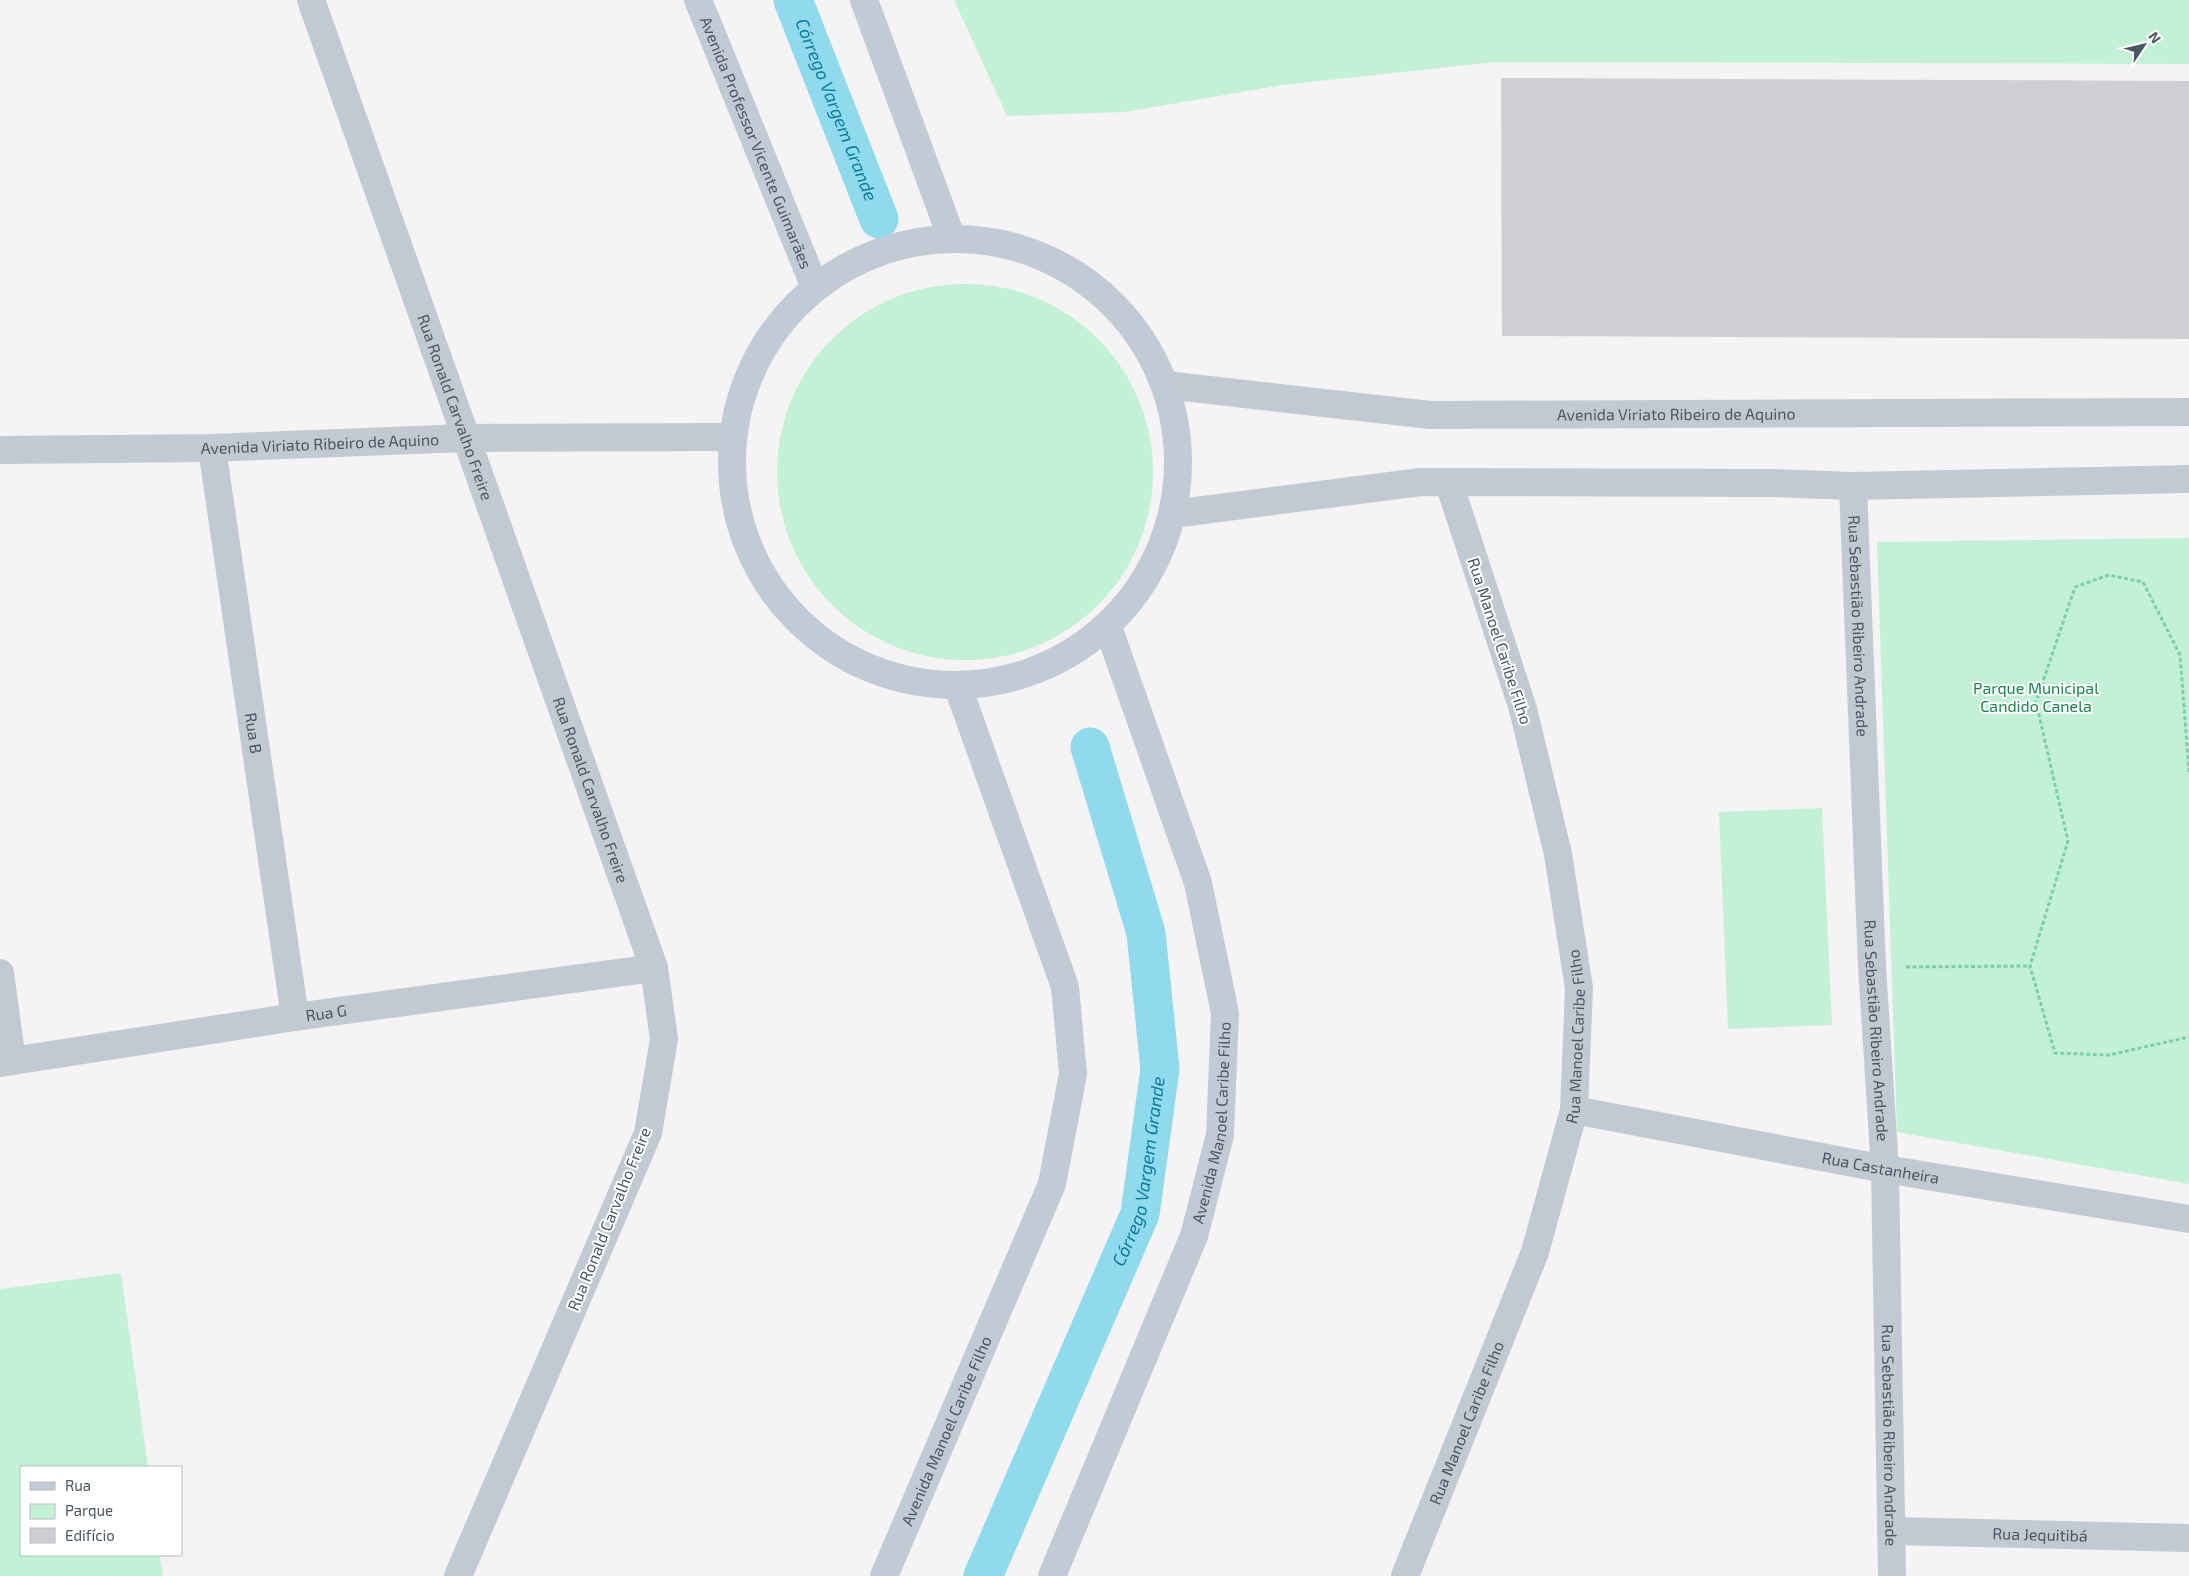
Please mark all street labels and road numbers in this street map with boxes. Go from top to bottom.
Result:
street label: Avenida Professor Vicente Guimarães [697,13,816,271]
street label: Rua Ronald Carvalho Freire [414,311,497,503]
street label: Avenida Viriato Ribeiro de Aquino [1557,404,1796,423]
street label: Avenida Viriato Ribeiro de Aquino [201,429,440,457]
street label: Rua Sebastião Ribeiro Andrade [1845,515,1873,737]
street label: Rua Manoel Caribe Filho [1464,555,1536,727]
street label: Rua Ronald Carvalho Freire [550,694,633,885]
street label: Rua B [242,711,266,755]
street label: Rua Sebastião Ribeiro Andrade [1861,919,1893,1142]
street label: Rua Manoel Caribe Filho [1561,948,1588,1126]
street label: Rua G [304,1000,348,1024]
street label: Avenida Manoel Caribe Filho [1188,1021,1234,1225]
street label: Rua Ronald Carvalho Freire [563,1124,654,1313]
street label: Rua Castanheira [1821,1147,1941,1187]
street label: Rua Sebastião Ribeiro Andrade [1879,1324,1901,1546]
street label: Avenida Manoel Caribe Filho [897,1333,995,1528]
street label: Rua Manoel Caribe Filho [1425,1338,1507,1507]
street label: Rua Jequitibá [1992,1523,2088,1545]

